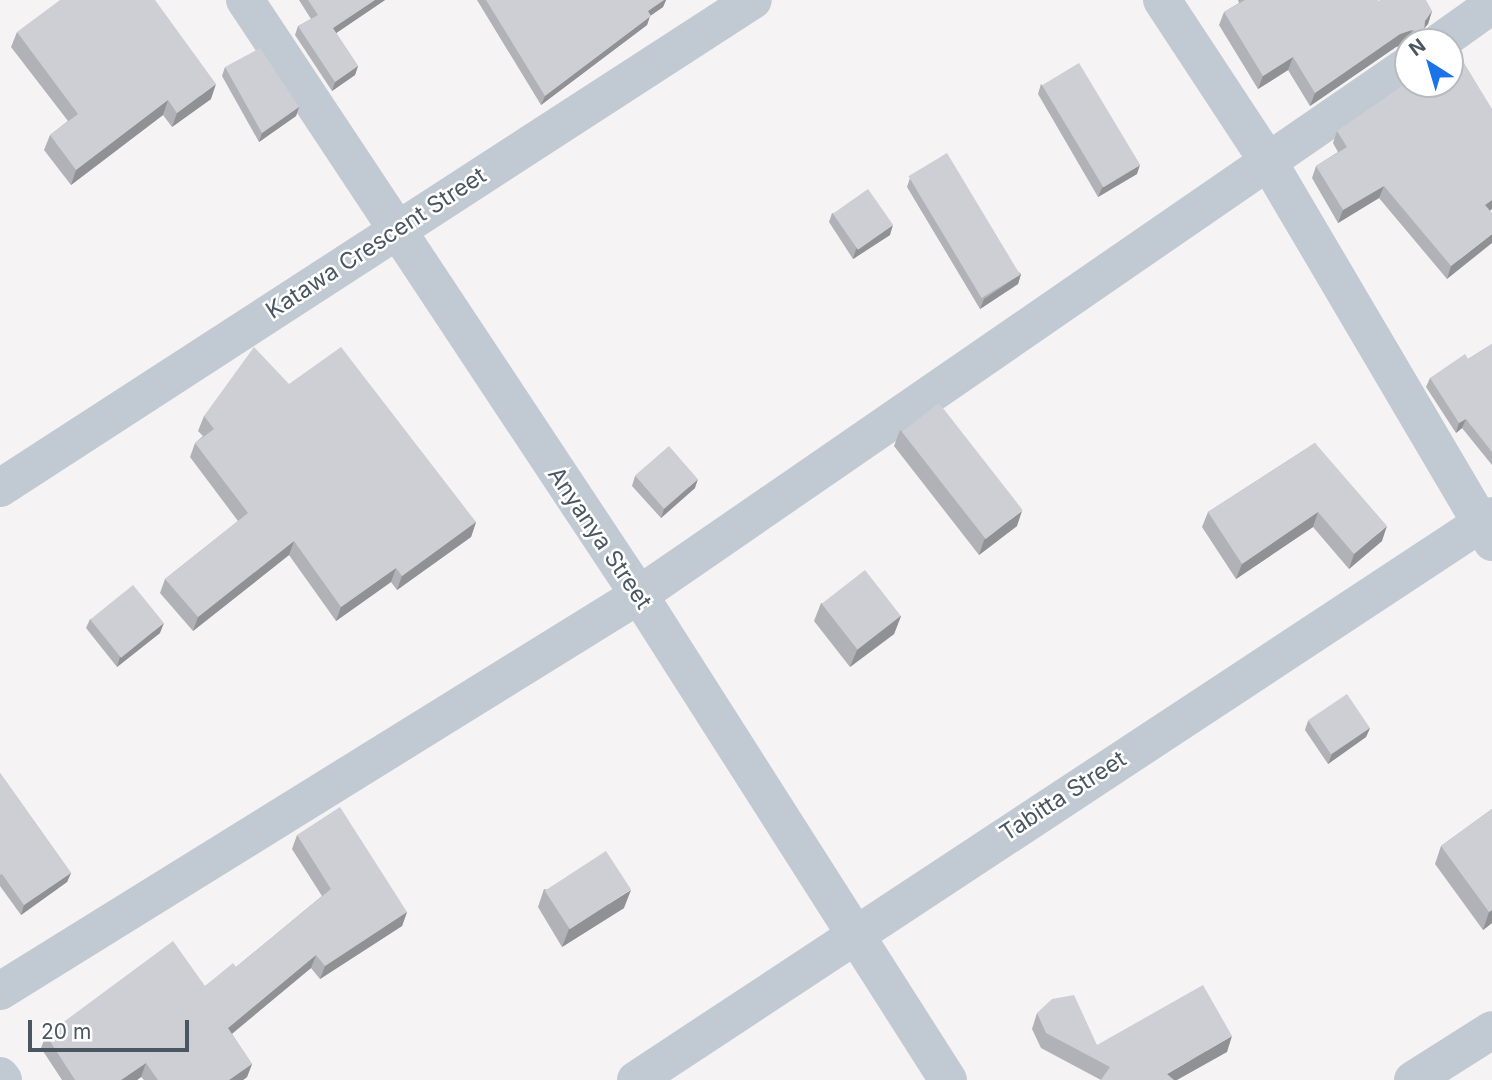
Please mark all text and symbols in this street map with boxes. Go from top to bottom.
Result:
north arrow [1394,28,1464,98]
text: N [1405,34,1430,61]
street label: Katawa Crescent Street [261,161,491,325]
street label: Anyanya Street [542,462,658,614]
street label: Tabitta Street [995,745,1131,847]
scale bar [32,1006,192,1050]
text: 20 m [41,1019,91,1044]

